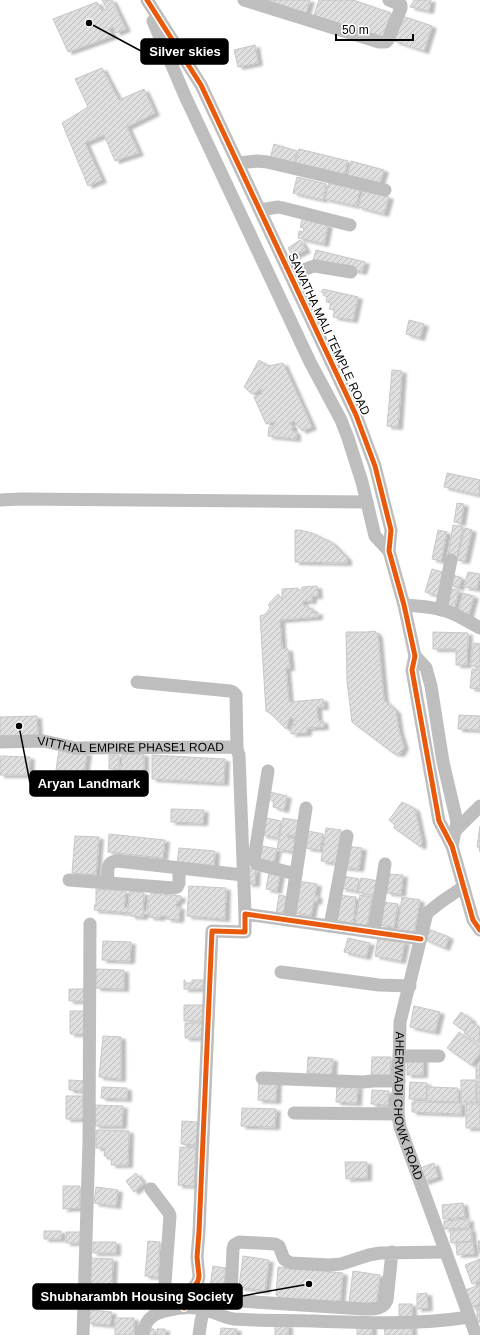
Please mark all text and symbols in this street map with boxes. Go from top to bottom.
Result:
scale bar [336,16,413,42]
text: 50 m [342,23,369,37]
callout: Silver skies [141,39,228,64]
text: Silver skies [149,44,221,59]
street label: SAWATHA MALI TEMPLE ROAD [285,251,373,418]
street label: VITTHAL EMPIRE PHASE1 ROAD [37,734,224,755]
callout: Aryan Landmark [30,771,148,796]
text: Aryan Landmark [38,776,141,791]
street label: AHERWADI CHOWK ROAD [391,1031,426,1182]
callout: Shubharambh Housing Society [33,1284,242,1309]
text: Shubharambh Housing Society [41,1289,234,1304]

